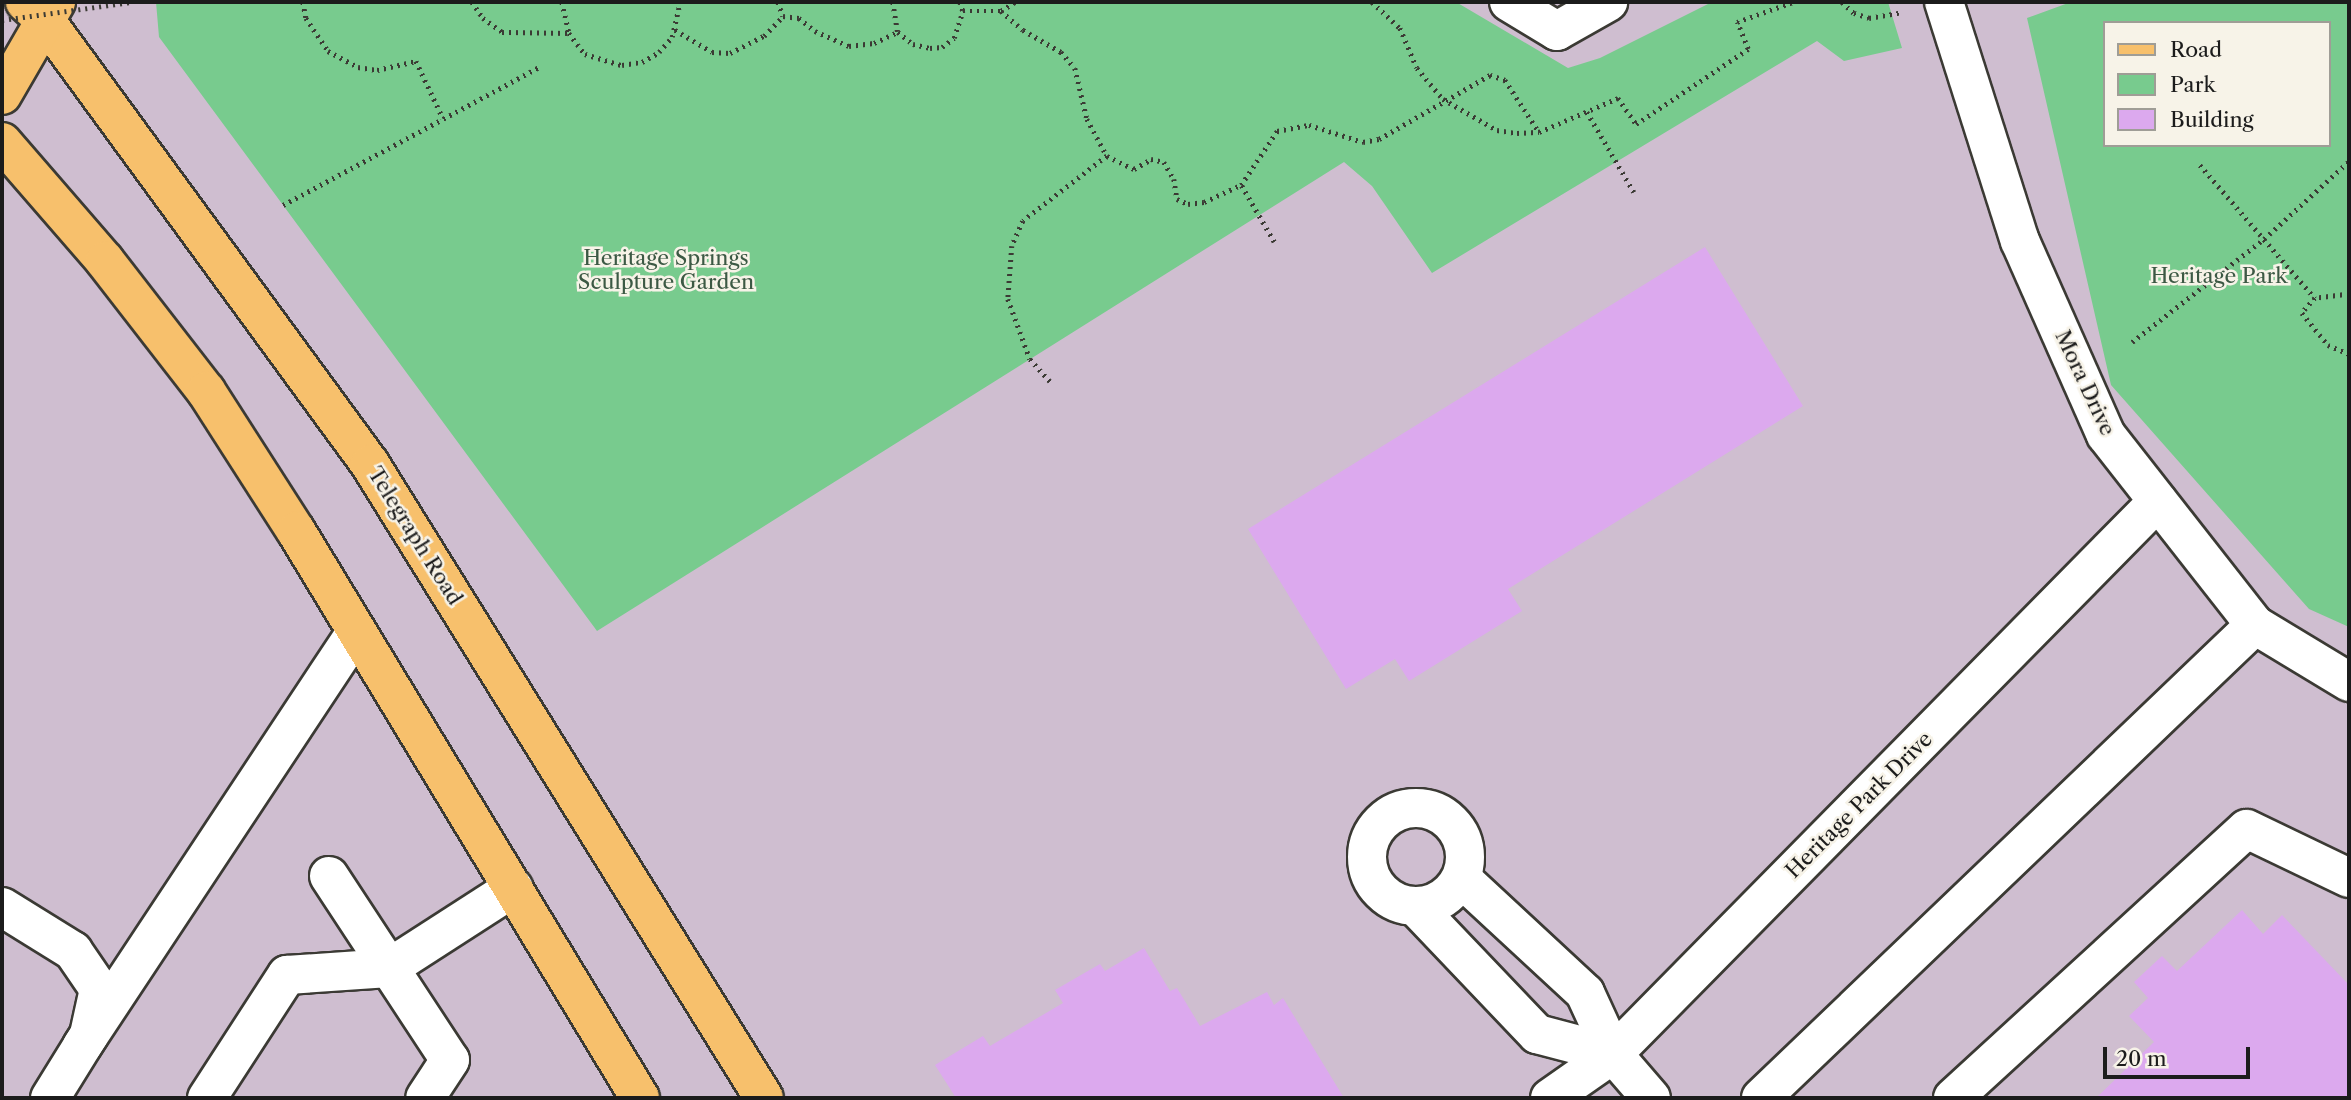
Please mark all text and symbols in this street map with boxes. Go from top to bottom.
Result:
legend [2102,21,2330,147]
text: Road [2170,37,2222,62]
text: Park [2170,72,2216,97]
text: Building [2170,107,2254,132]
park label: Heritage Springs Sculpture Garden [578,245,754,295]
park label: Heritage Park [2151,263,2287,289]
street label: Mora Drive [2050,326,2120,440]
street label: Telegraph Road [362,462,468,610]
street label: Heritage Park Drive [1780,726,1938,884]
scale bar [2106,1034,2253,1078]
text: 20 m [2116,1046,2167,1071]

